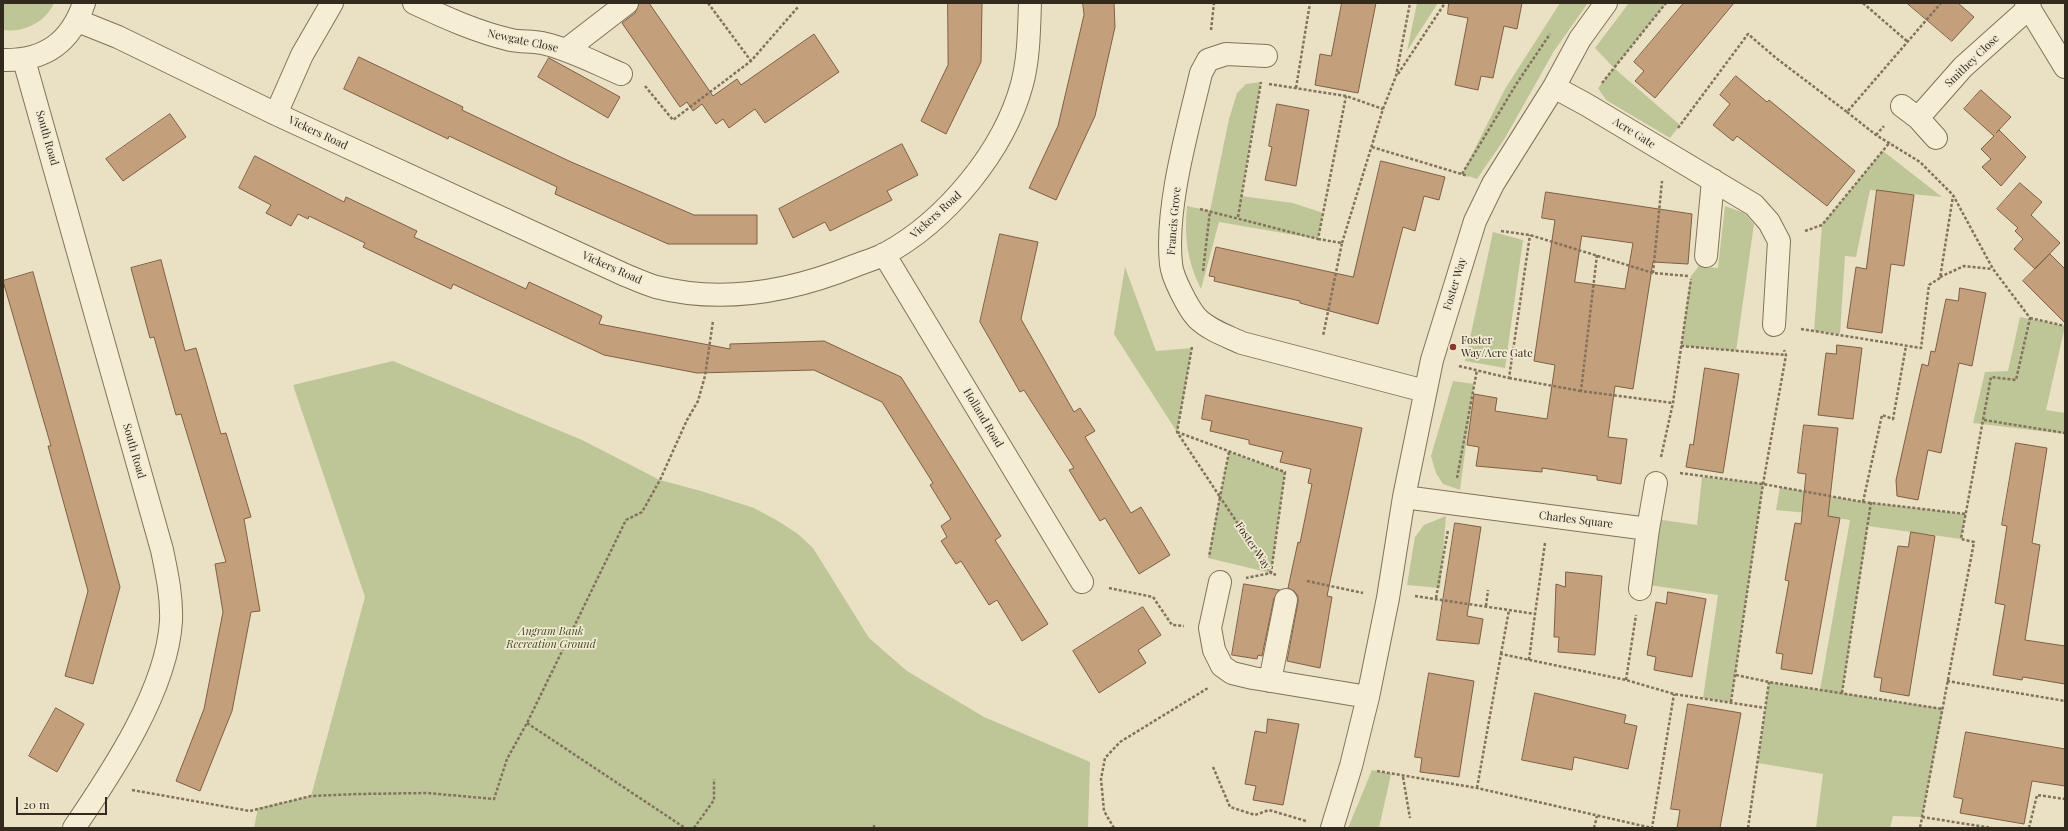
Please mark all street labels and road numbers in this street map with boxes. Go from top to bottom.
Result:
street label: Newgate Close [486,27,560,55]
street label: Smithey Close [1942,32,2002,90]
street label: South Road [33,109,61,167]
street label: Vickers Road [286,113,350,153]
street label: Acre Gate [1610,115,1658,151]
street label: Francis Grove [1164,186,1184,256]
street label: Vickers Road [908,189,964,241]
street label: Vickers Road [580,249,644,287]
street label: Foster Way [1441,256,1469,312]
street label: Holland Road [960,386,1006,450]
street label: South Road [120,422,148,480]
street label: Charles Square [1538,509,1614,531]
street label: Foster Way [1232,520,1274,572]

